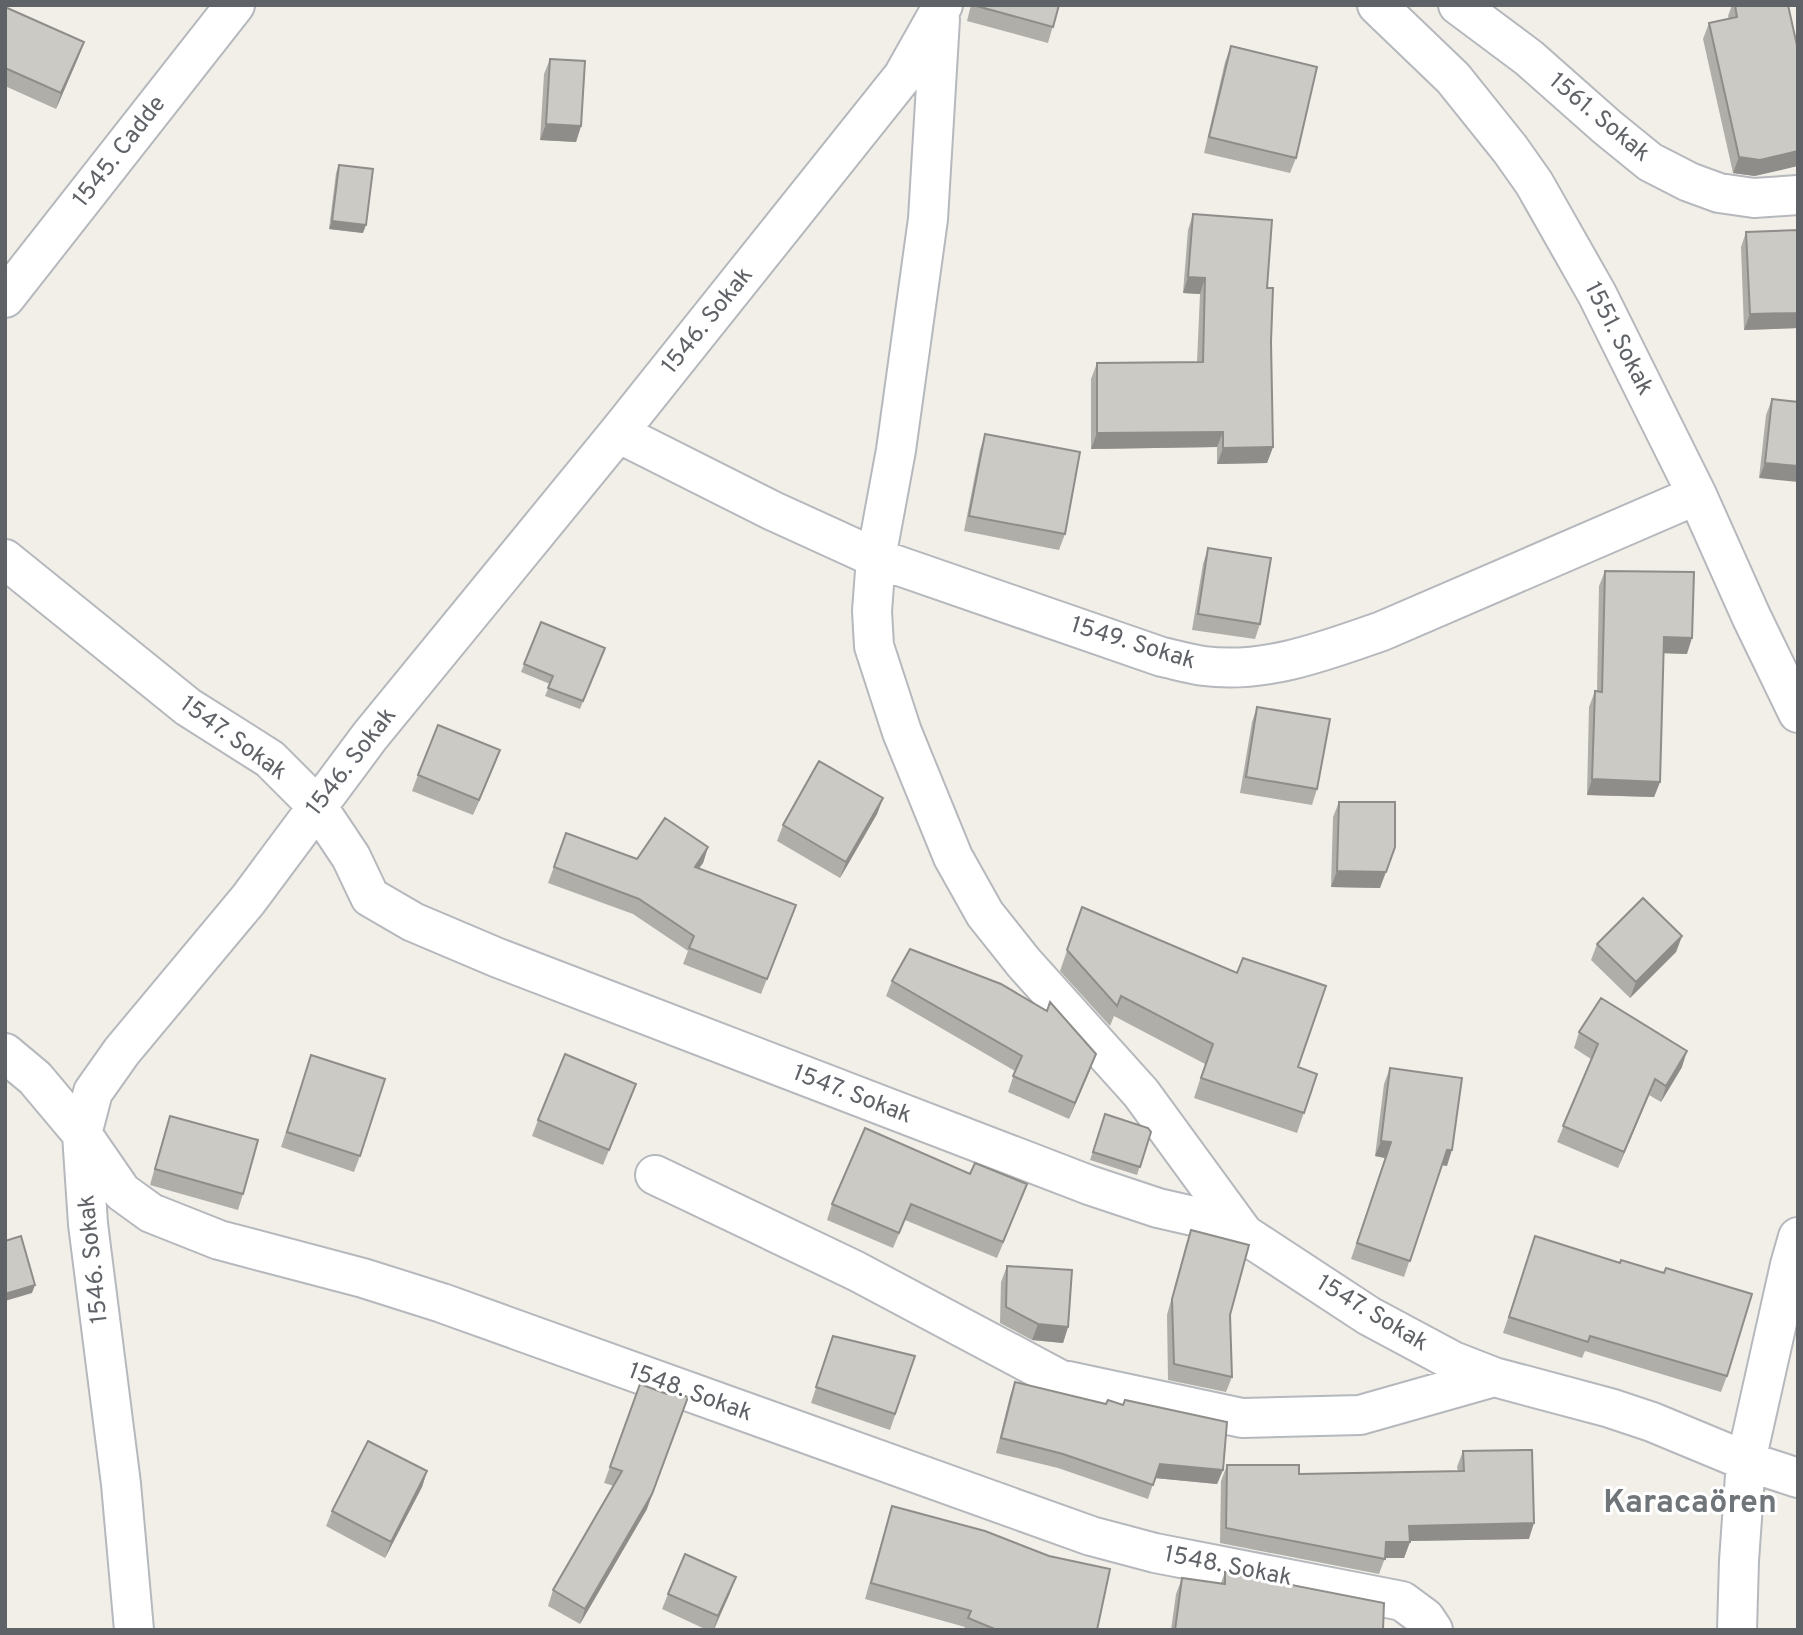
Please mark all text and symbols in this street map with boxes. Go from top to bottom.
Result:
street label: 1561. Sokak [1542,67,1656,169]
street label: 1545. Cadde [67,90,173,214]
street label: 1546. Sokak [656,261,760,381]
street label: 1551. Sokak [1577,277,1659,401]
street label: 1549. Sokak [1067,611,1199,677]
street label: 1547. Sokak [174,690,292,788]
street label: 1546. Sokak [300,702,404,822]
street label: 1547. Sokak [788,1059,916,1131]
street label: 1546. Sokak [72,1193,116,1325]
street label: 1547. Sokak [1311,1269,1433,1359]
street label: 1548. Sokak [624,1357,756,1429]
district label: Karacaören [1603,1484,1777,1524]
street label: 1548. Sokak [1161,1540,1295,1594]

